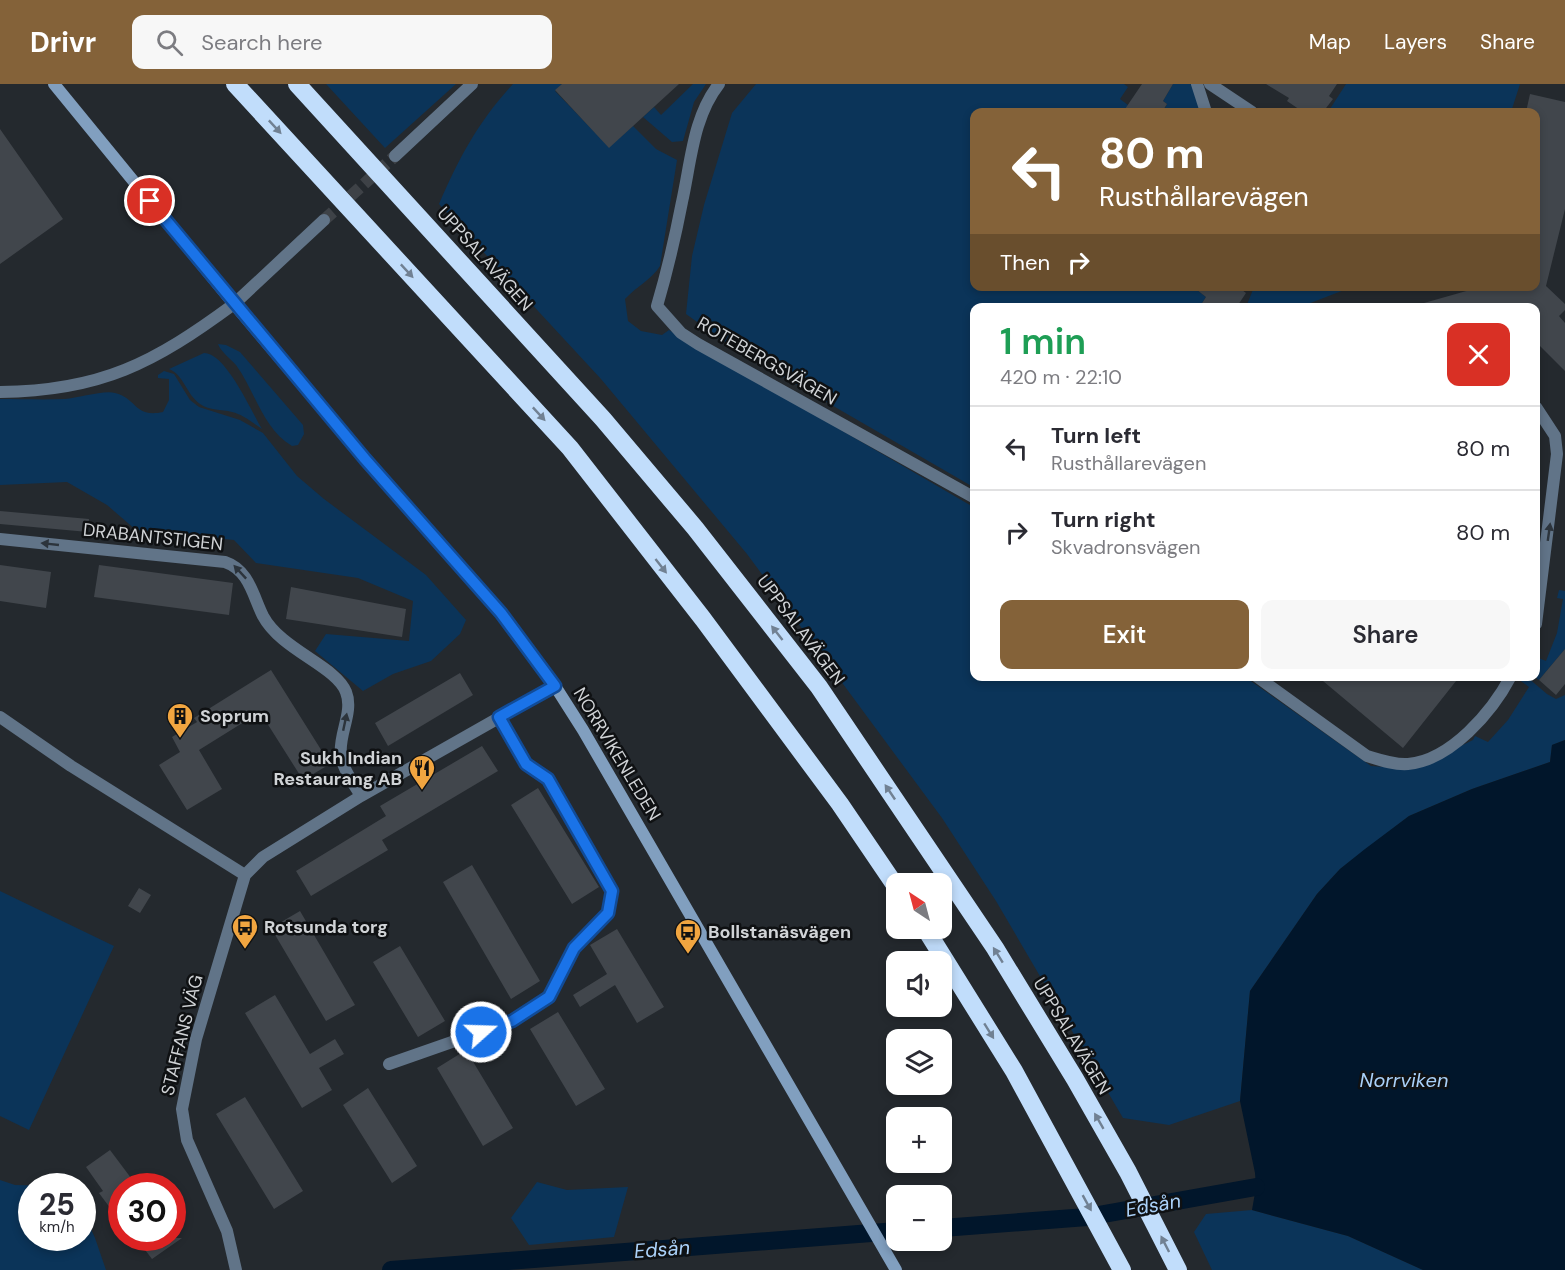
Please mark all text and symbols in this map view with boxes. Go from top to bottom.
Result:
search box [132,15,552,69]
text: Drivr [30,24,96,61]
icon: search [153,26,186,59]
text: Search here [201,28,323,57]
text: Map [1309,28,1351,56]
text: Layers [1384,28,1447,56]
text: Share [1480,28,1535,56]
one-way arrow [268,119,281,134]
text: 80 m [1099,126,1205,181]
icon: left [1000,132,1078,210]
pin [124,175,175,226]
text: Rusthållarevägen [1099,179,1309,214]
icon: arrive [133,184,166,217]
street label: UPPSALAVÄGEN [432,202,538,316]
icon: right [1062,246,1095,279]
text: Then [1000,248,1050,277]
one-way arrow [400,263,414,278]
street label: ROTEBERGSVÄGEN [693,311,841,411]
text: 1 min [1000,318,1086,365]
button: close [1447,323,1510,386]
text: 420 m · 22:10 [1000,364,1122,390]
one-way arrow [532,406,545,421]
text: Turn left [1051,421,1141,450]
icon: left [1000,432,1033,465]
text: 80 m [1456,434,1510,463]
text: Rusthållarevägen [1051,450,1206,476]
text: Turn right [1051,505,1156,534]
icon: right [1000,516,1033,549]
street label: DRABANTSTIGEN [82,518,224,556]
text: 80 m [1456,518,1510,547]
one-way arrow [1544,522,1554,541]
text: Skvadronsvägen [1051,534,1201,560]
one-way arrow [40,539,59,549]
one-way arrow [655,558,667,573]
one-way arrow [233,565,247,580]
street label: UPPSALAVÄGEN [752,570,850,690]
button: Exit [1000,600,1249,669]
button: Share [1261,600,1510,669]
one-way arrow [772,626,784,641]
street label: NORRVIKENLEDEN [568,683,666,825]
building icon: Soprum [165,701,195,739]
place label: Soprum [200,704,269,728]
one-way arrow [340,713,350,731]
place label: Sukh Indian Restaurang AB [273,746,402,791]
restaurant icon: Sukh Indian Restaurang AB [407,753,437,791]
one-way arrow [884,785,896,801]
north arrow [886,873,952,939]
map controls [886,873,952,1251]
bus stop icon: Rotsunda torg [230,912,260,950]
place label: Rotsunda torg [264,915,388,939]
bus stop icon: Bollstanäsvägen [673,917,703,955]
place label: Bollstanäsvägen [708,920,851,944]
one-way arrow [993,947,1004,963]
button: sound [886,951,952,1017]
street label: STAFFANS VÄG [155,972,209,1098]
street label: UPPSALAVÄGEN [1028,973,1116,1099]
position arrow [449,1000,513,1064]
one-way arrow [984,1023,995,1039]
button: layers [886,1029,952,1095]
water label: Norrviken [1360,1067,1448,1093]
button: + [886,1107,952,1173]
one-way arrow [1095,1113,1105,1130]
speed limit sign: 30 [108,1173,186,1251]
text: 25 [39,1185,75,1224]
button: − [886,1185,952,1251]
water label: Edsån [1123,1187,1183,1223]
one-way arrow [1082,1195,1092,1212]
text: km/h [39,1217,75,1237]
water label: Edsån [633,1234,691,1264]
one-way arrow [1161,1235,1171,1253]

